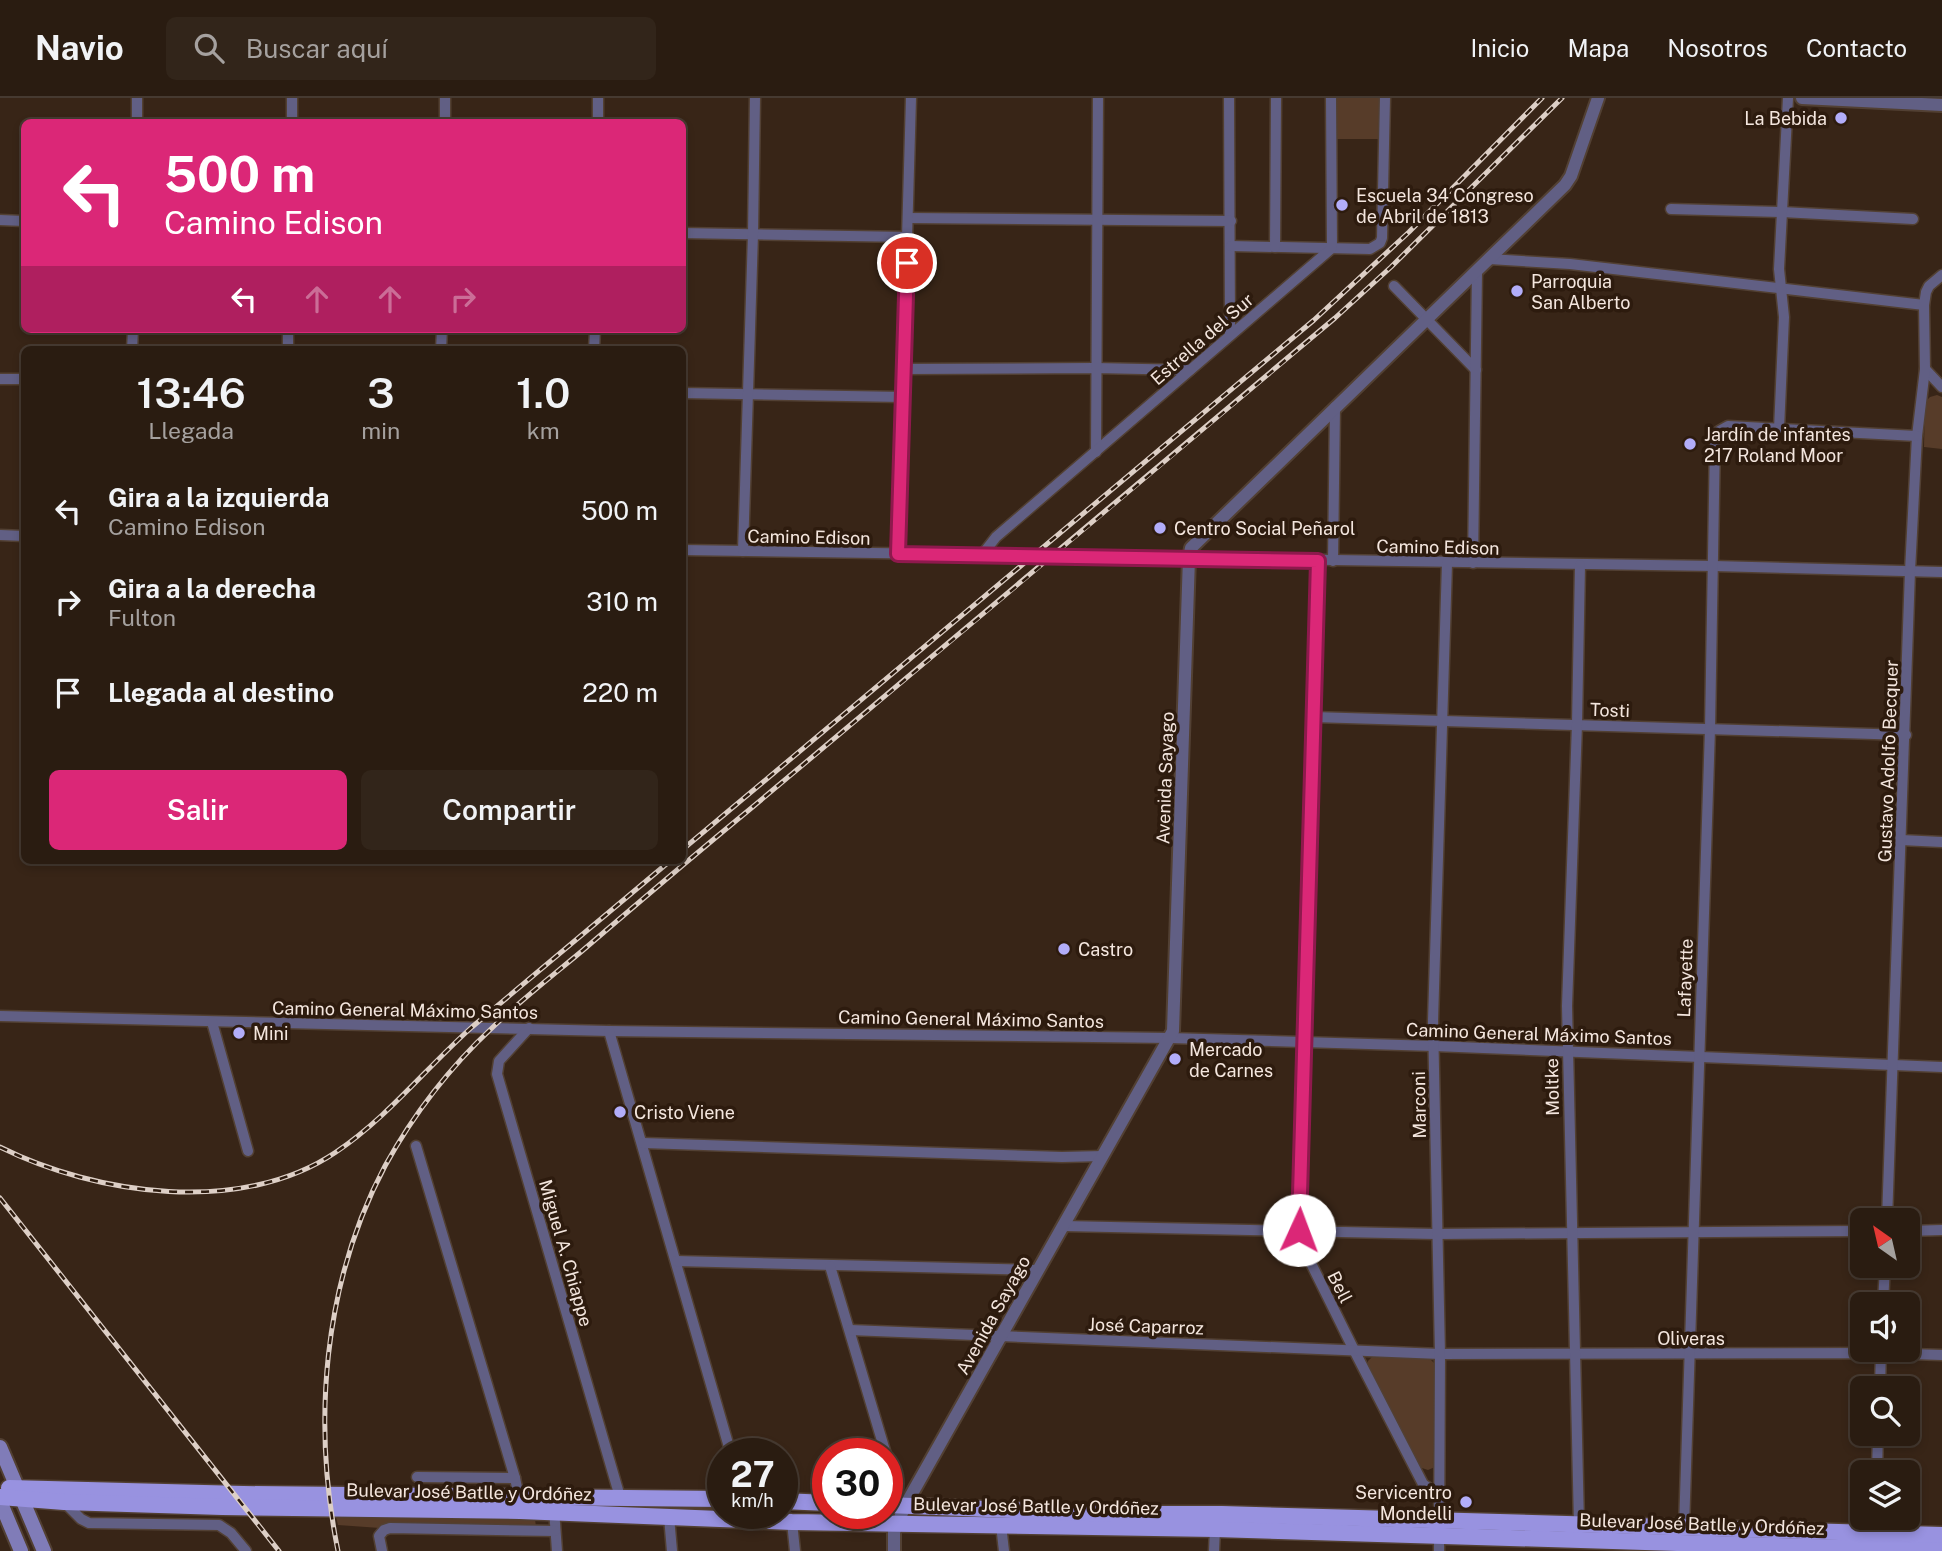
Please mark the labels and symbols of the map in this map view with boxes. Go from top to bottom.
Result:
place label: La Bebida [1744,108,1827,129]
marker: La Bebida [1833,110,1849,126]
place label: Escuela 34 Congreso de Abril de 1813 [1356,185,1534,227]
marker: Escuela 34 Congreso de Abril de 1813 [1334,197,1350,213]
pin [877,233,937,293]
place label: Parroquia San Alberto [1531,271,1631,313]
marker: Parroquia San Alberto [1509,283,1525,299]
street label: Estrella del Sur [1146,289,1258,389]
place label: Jardín de infantes 217 Roland Moor [1704,424,1851,466]
marker: Jardín de infantes 217 Roland Moor [1682,436,1698,452]
place label: Centro Social Peñarol [1174,518,1355,539]
marker: Centro Social Peñarol [1152,520,1168,536]
street label: Camino Edison [747,525,871,549]
street label: Camino Edison [1376,535,1500,559]
street label: Gustavo Adolfo Becquer [1874,659,1902,863]
street label: Tosti [1590,699,1630,721]
street label: Avenida Sayago [1152,711,1178,845]
street label: Lafayette [1673,938,1697,1018]
place label: Castro [1078,939,1133,960]
marker: Castro [1056,941,1072,957]
street label: Camino General Máximo Santos [272,997,538,1023]
street label: Camino General Máximo Santos [838,1006,1104,1032]
street label: Camino General Máximo Santos [1406,1019,1672,1049]
place label: Mini [253,1023,288,1044]
marker: Mini [231,1025,247,1041]
place label: Mercado de Carnes [1189,1039,1273,1081]
marker: Mercado de Carnes [1167,1051,1183,1067]
street label: Moltke [1541,1058,1563,1116]
street label: Marconi [1408,1071,1430,1139]
place label: Cristo Viene [634,1102,735,1123]
marker: Cristo Viene [612,1104,628,1120]
street label: Miguel A. Chiappe [535,1177,597,1329]
position arrow [1262,1193,1336,1267]
north arrow [1850,1208,1920,1278]
street label: Avenida Sayago [952,1252,1034,1378]
street label: Bell [1323,1268,1357,1306]
street label: José Caparroz [1088,1313,1204,1339]
street label: Oliveras [1657,1328,1725,1349]
speed limit sign: 30 [812,1438,903,1529]
street label: Bulevar José Batlle y Ordóñez [346,1479,592,1505]
place label: Servicentro Mondelli [1355,1482,1452,1524]
street label: Bulevar José Batlle y Ordóñez [913,1493,1159,1519]
marker: Servicentro Mondelli [1458,1494,1474,1510]
street label: Bulevar José Batlle y Ordóñez [1579,1509,1825,1539]

